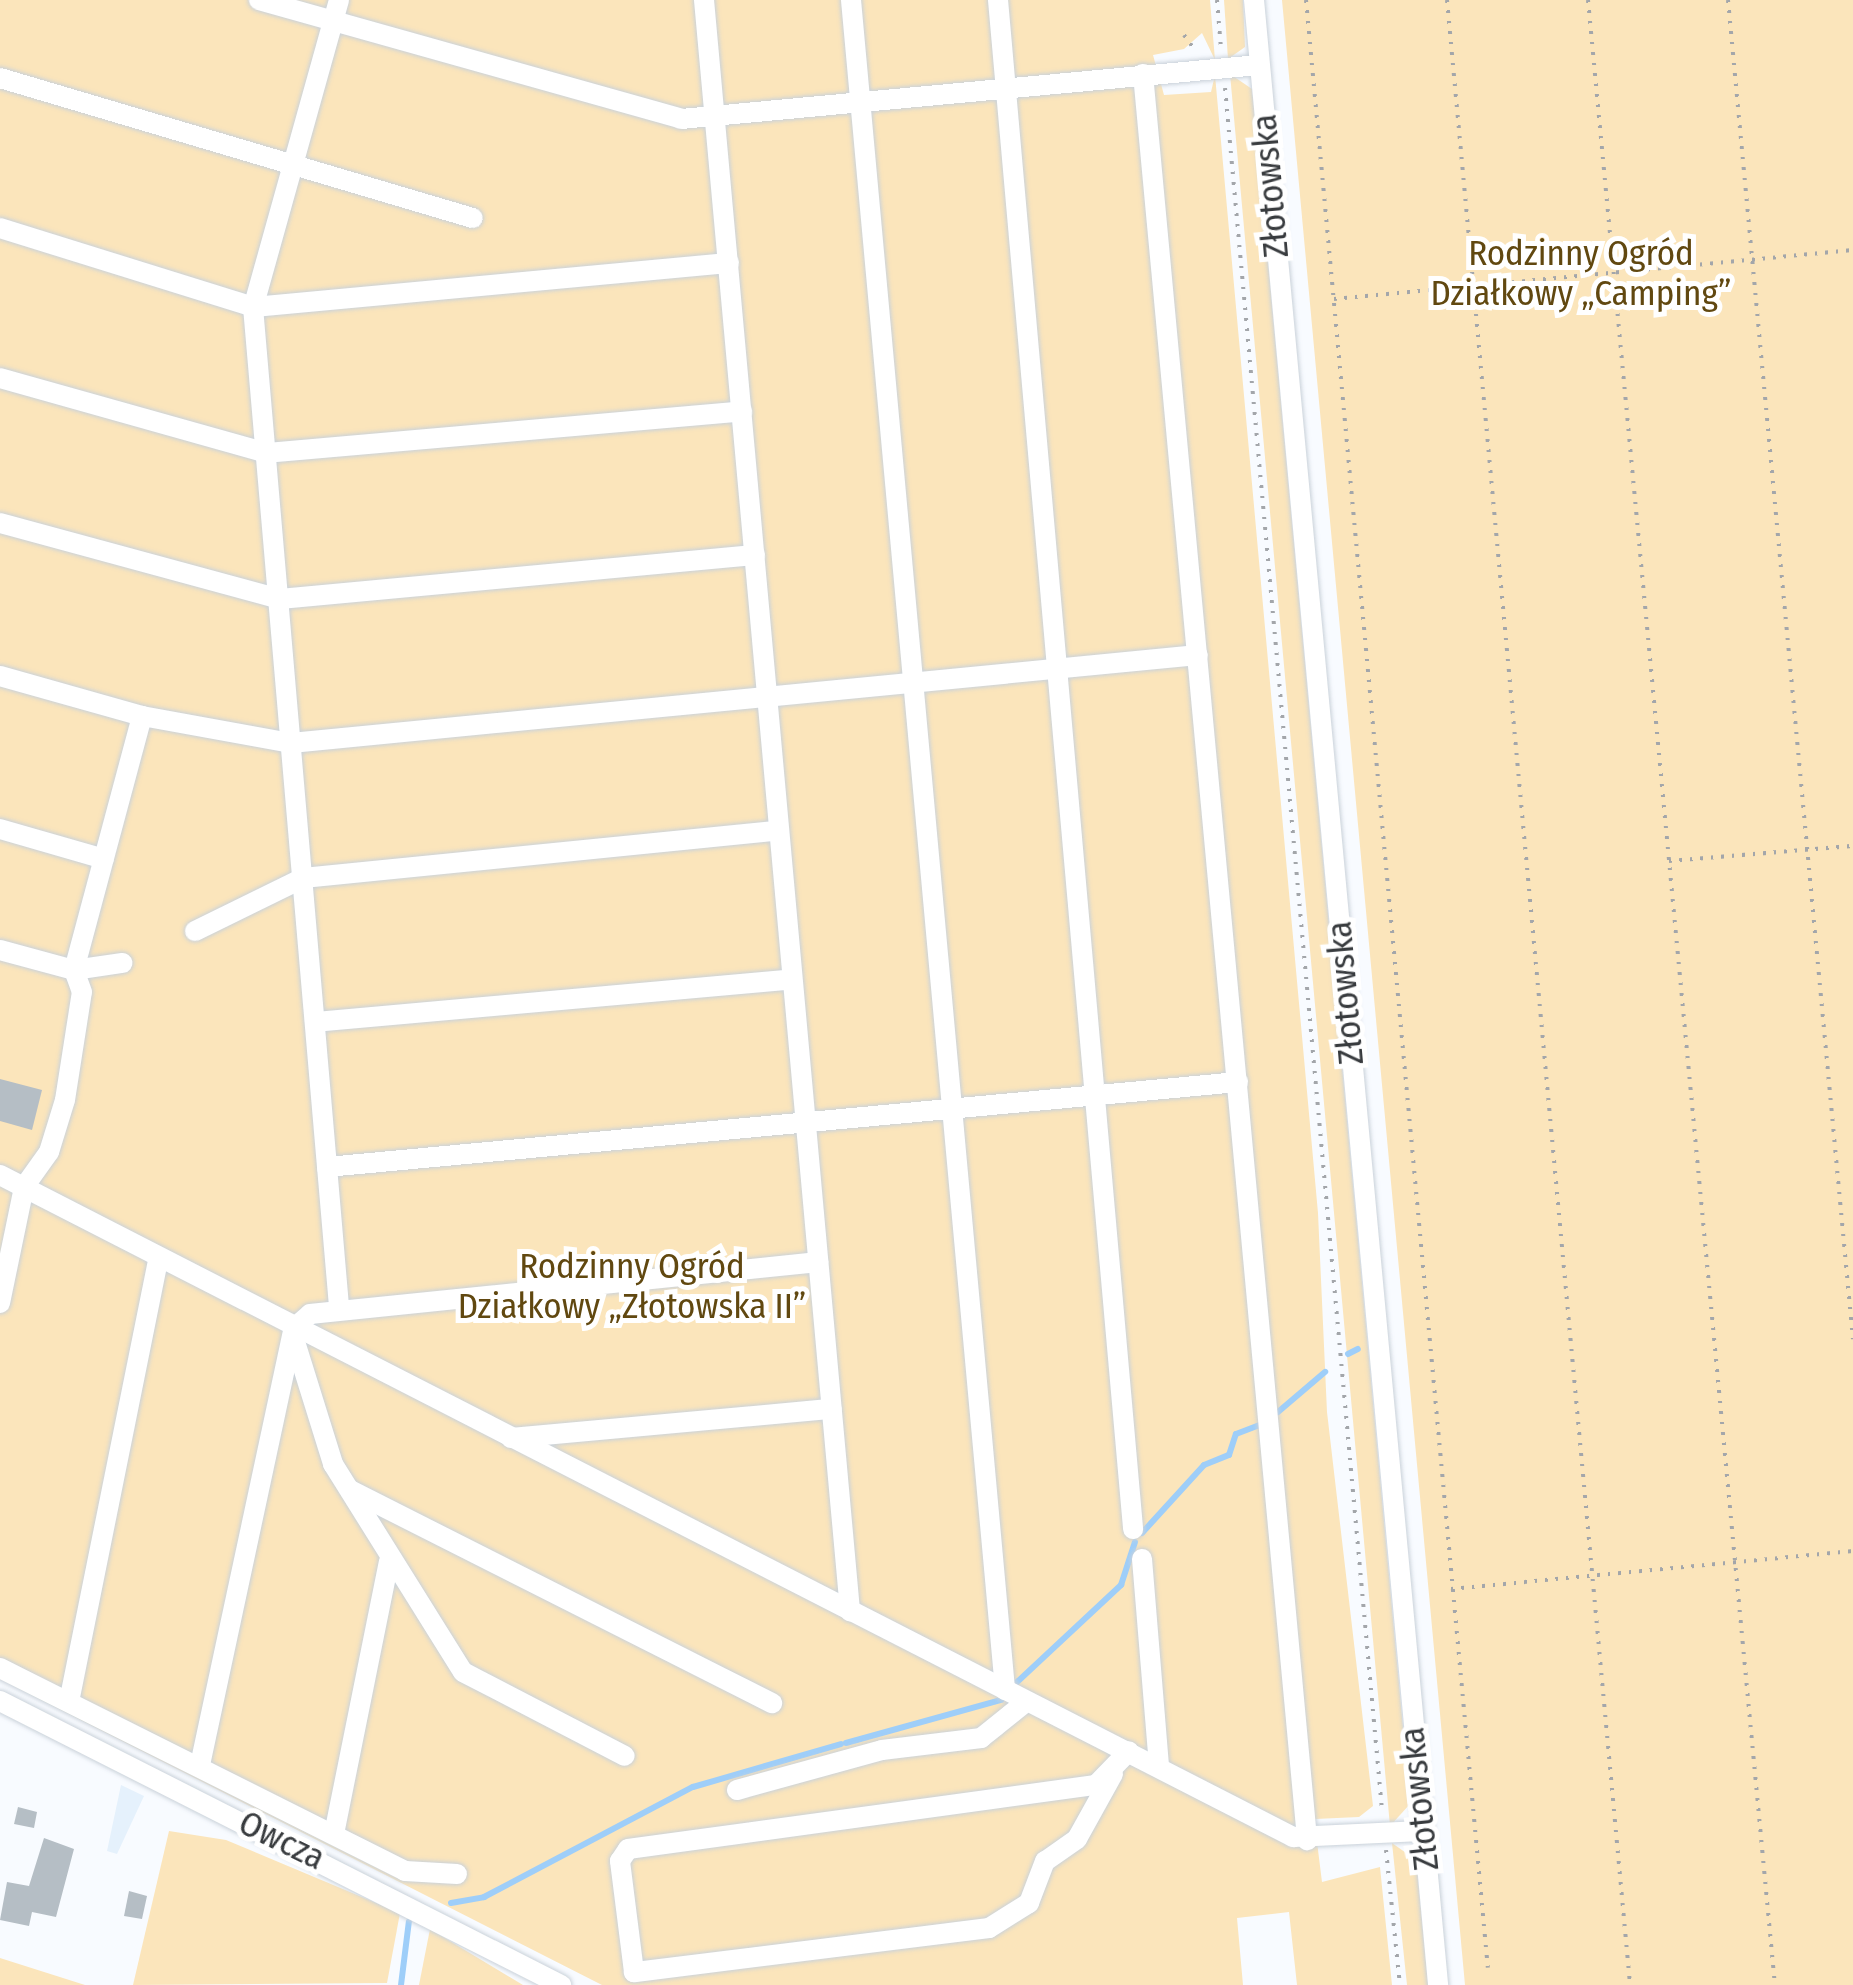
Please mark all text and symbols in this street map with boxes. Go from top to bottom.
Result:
street label: Złotowska [1243,112,1297,260]
park label: Rodzinny Ogród Działkowy „Camping” [1431,232,1731,314]
street label: Złotowska [1318,919,1372,1067]
park label: Rodzinny Ogród Działkowy „Złotowska II” [458,1245,806,1327]
street label: Złotowska [1391,1725,1447,1873]
street label: Owcza [232,1801,332,1879]

